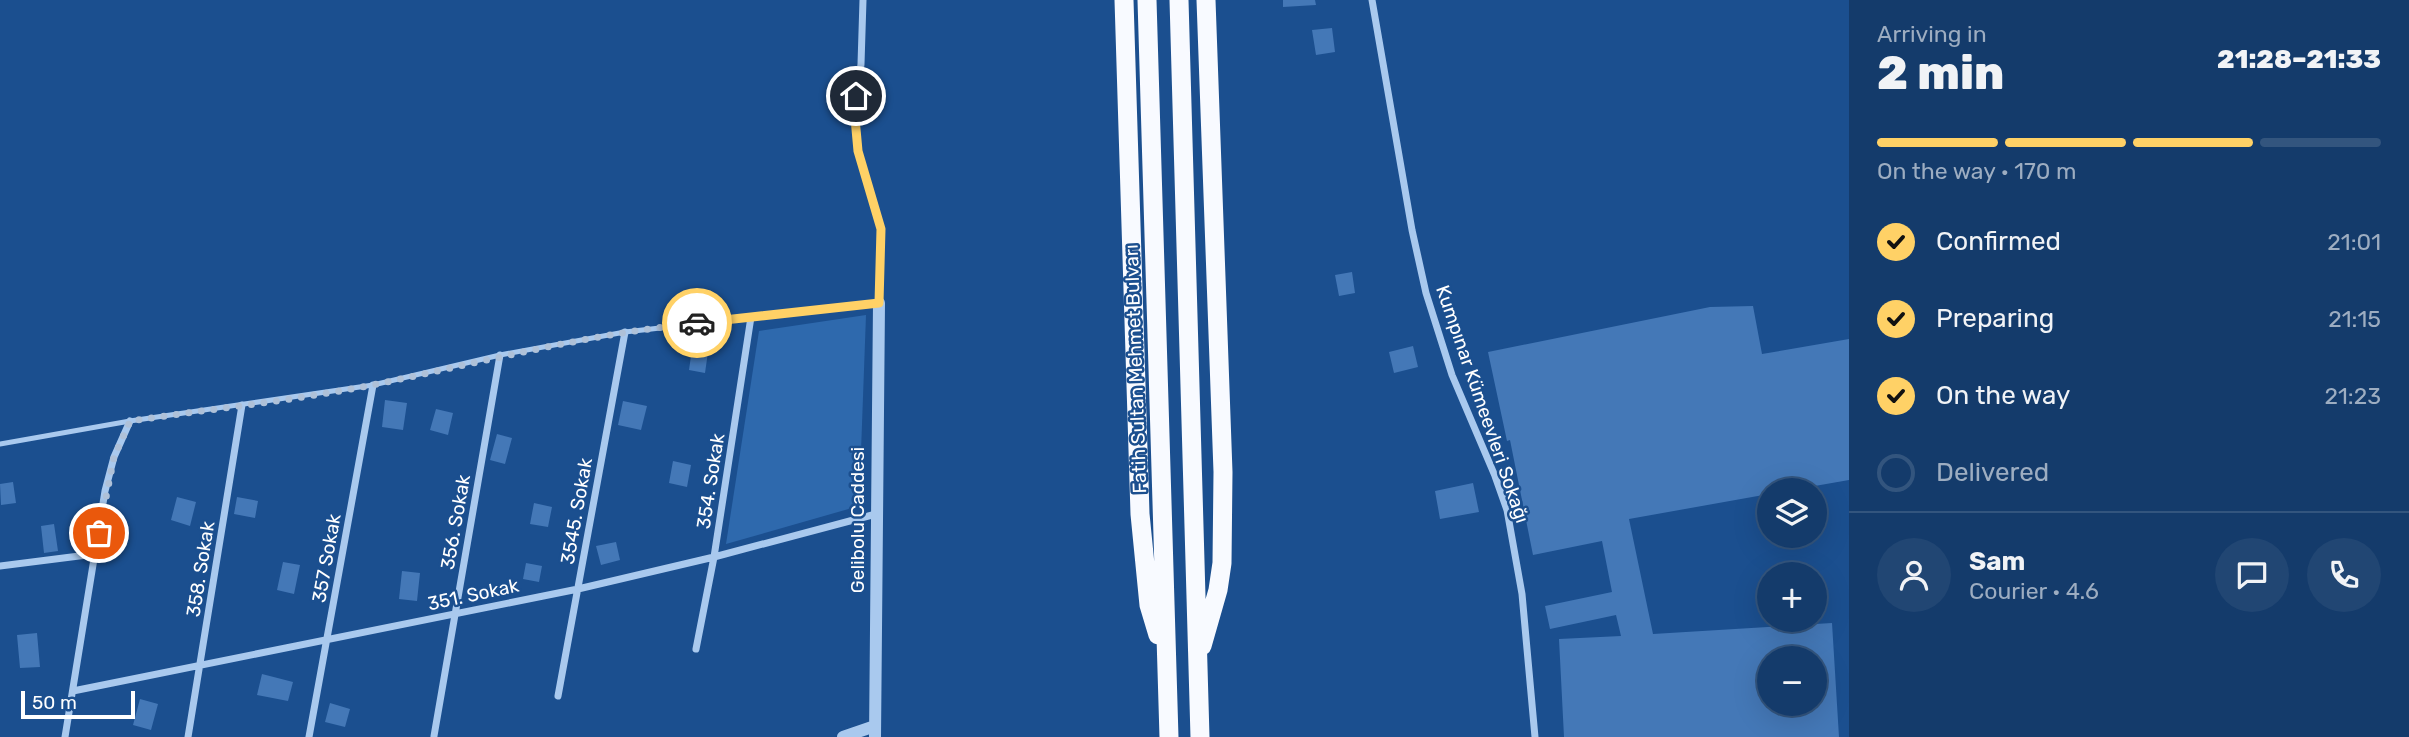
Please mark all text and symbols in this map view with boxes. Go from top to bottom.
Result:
text: Arriving in [1877,20,1987,48]
text: 21:28–21:33 [2217,44,2381,75]
text: 2 min [1877,46,2004,101]
pin [826,66,886,126]
icon: home [837,77,875,115]
text: On the way · 170 m [1877,157,2076,185]
icon: check [1877,223,1915,261]
text: Confirmed [1936,226,2061,257]
text: 21:01 [2327,228,2381,256]
street label: Fatih Sultan Mehmet Bulvarı [1120,244,1151,494]
street label: Kumpınar Kümeevleri Sokağı [1431,282,1534,526]
courier [662,288,732,358]
icon: check [1877,300,1915,338]
text: Preparing [1936,303,2054,334]
icon: car [678,304,716,342]
text: 21:15 [2328,305,2381,333]
icon: check [1877,377,1915,415]
text: On the way [1936,380,2070,411]
text: 21:23 [2324,382,2381,410]
street label: 354. Sokak [692,432,729,530]
street label: Gelibolu Caddesi [846,447,869,593]
street label: 3545. Sokak [556,456,597,566]
text: Delivered [1936,457,2049,488]
street label: 356. Sokak [436,473,475,571]
map controls [1757,478,1827,716]
button: layers [1757,478,1827,548]
pin [69,503,129,563]
street label: 357 Sokak [307,512,346,604]
icon: bag [80,514,118,552]
street label: 358. Sokak [182,519,219,619]
button: person [1877,538,1951,612]
button: chat [2215,538,2289,612]
button: phone [2307,538,2381,612]
text: Sam [1969,546,2025,577]
button: + [1757,562,1827,632]
street label: 351. Sokak [425,574,521,615]
text: Courier · 4.6 [1969,577,2099,605]
button: − [1757,646,1827,716]
scale bar [21,688,135,720]
text: 50 m [32,691,77,714]

